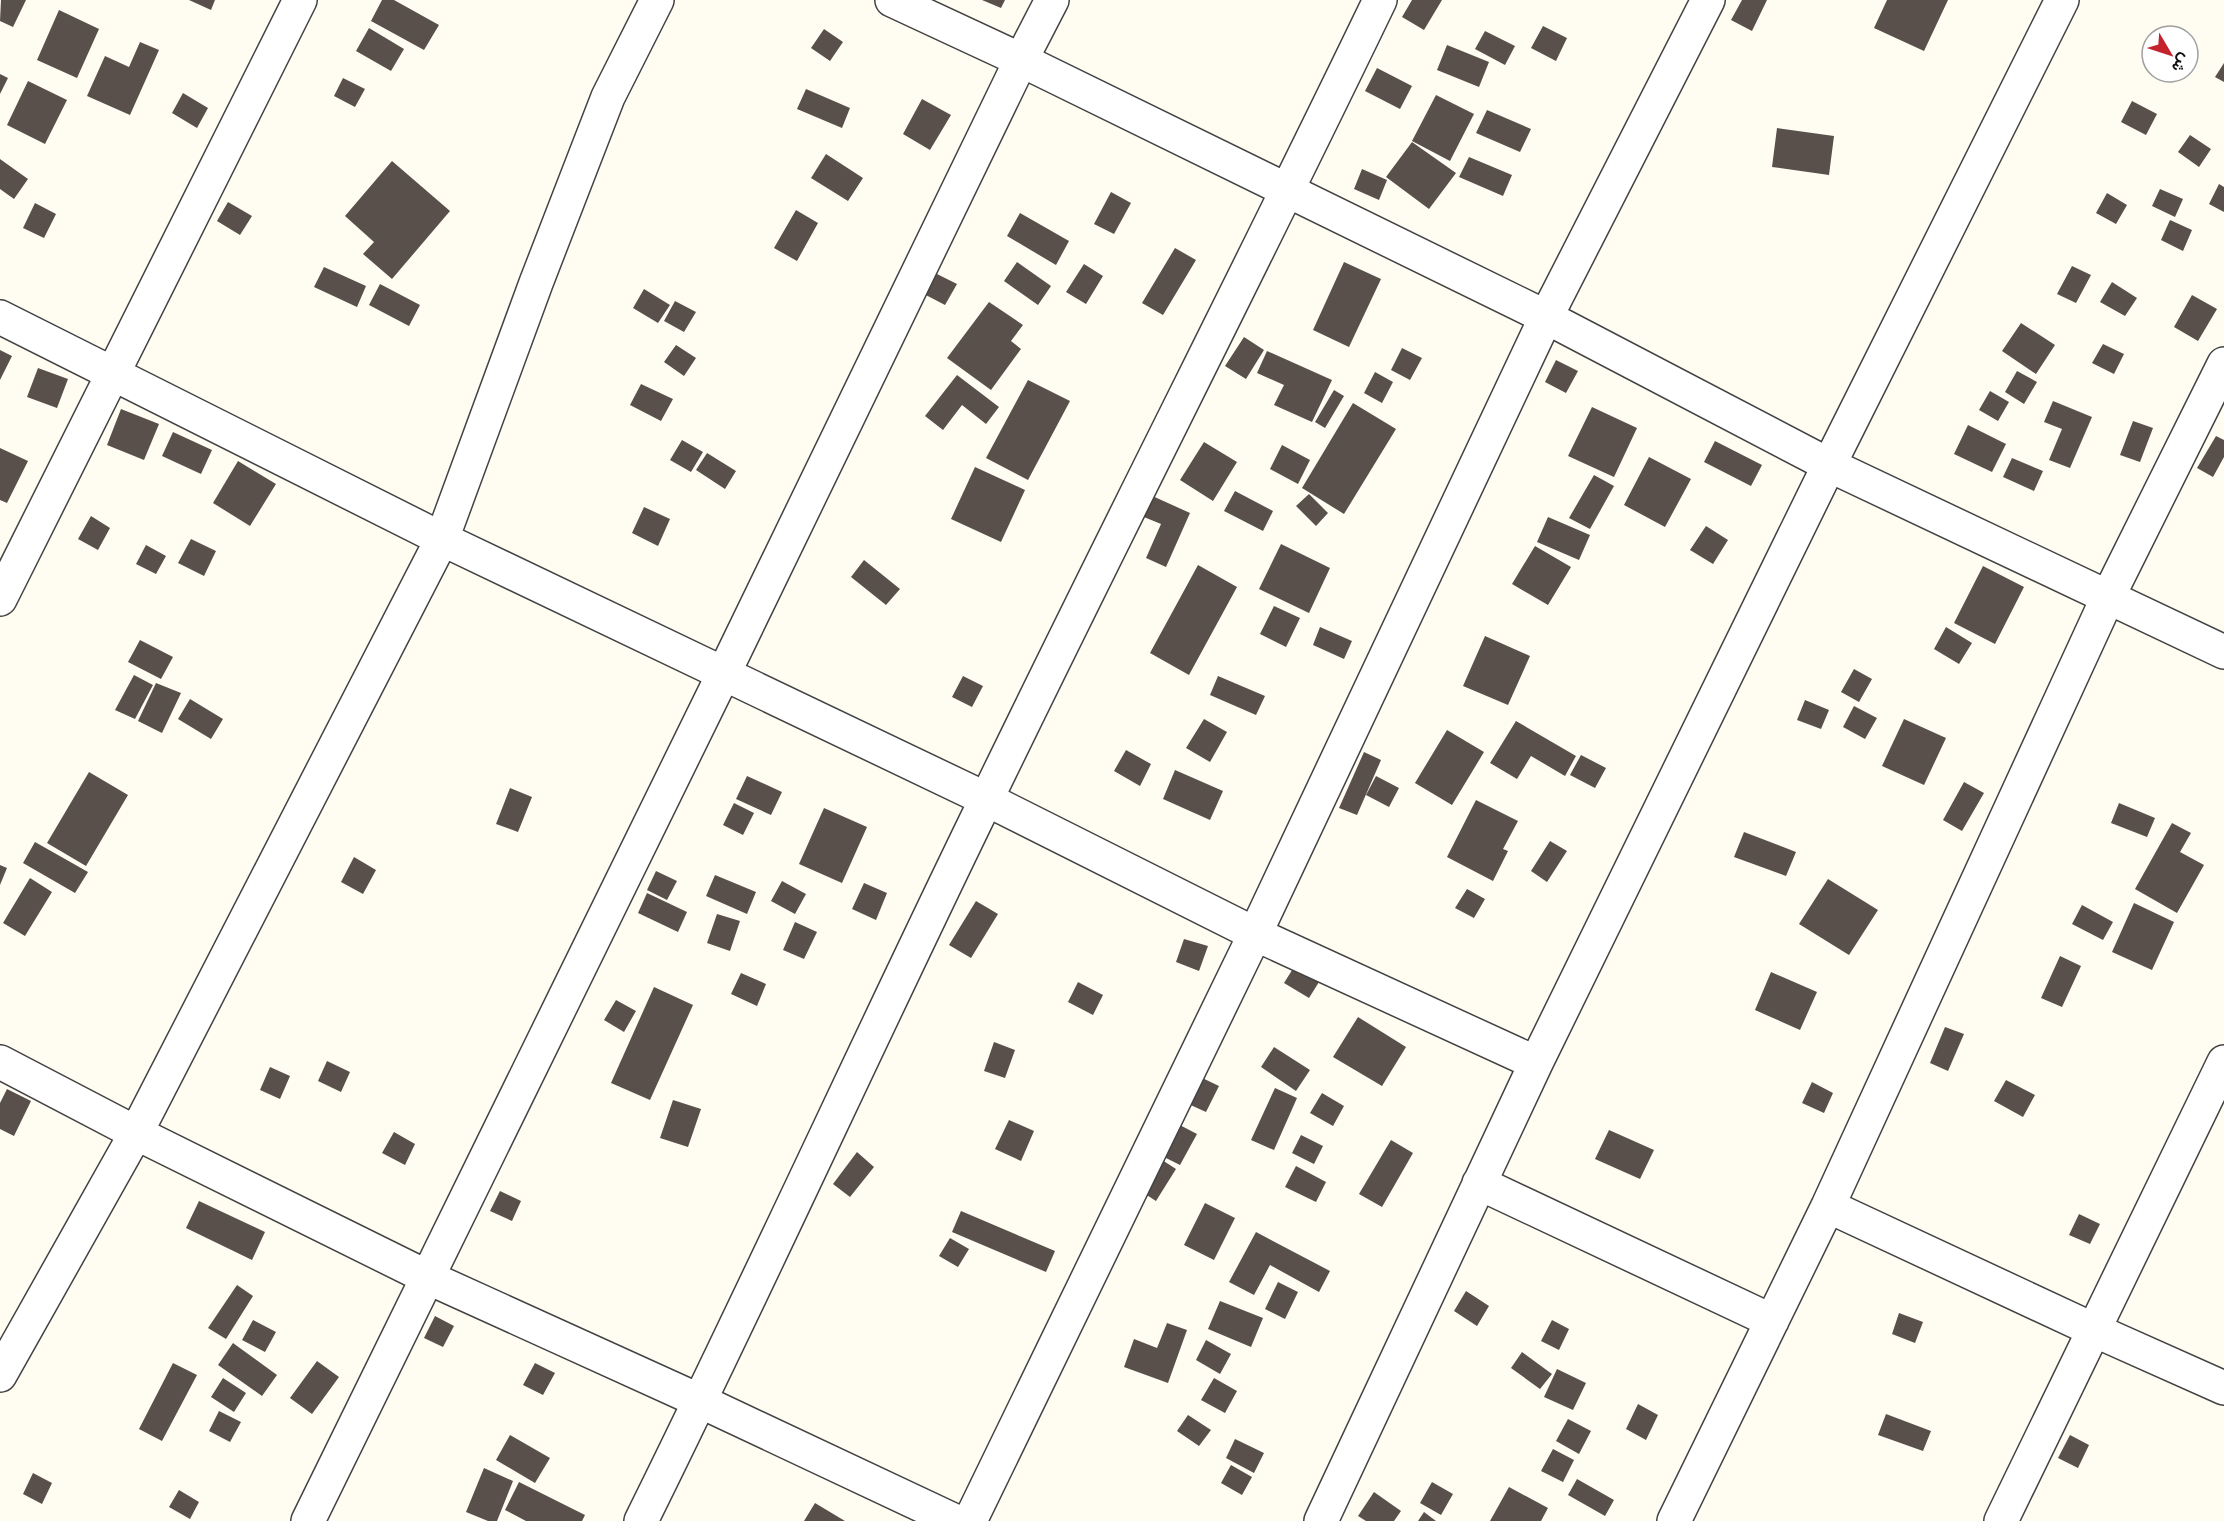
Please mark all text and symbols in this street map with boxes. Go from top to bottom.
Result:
north arrow [2140,24,2200,84]
text: ش [2167,49,2198,79]

